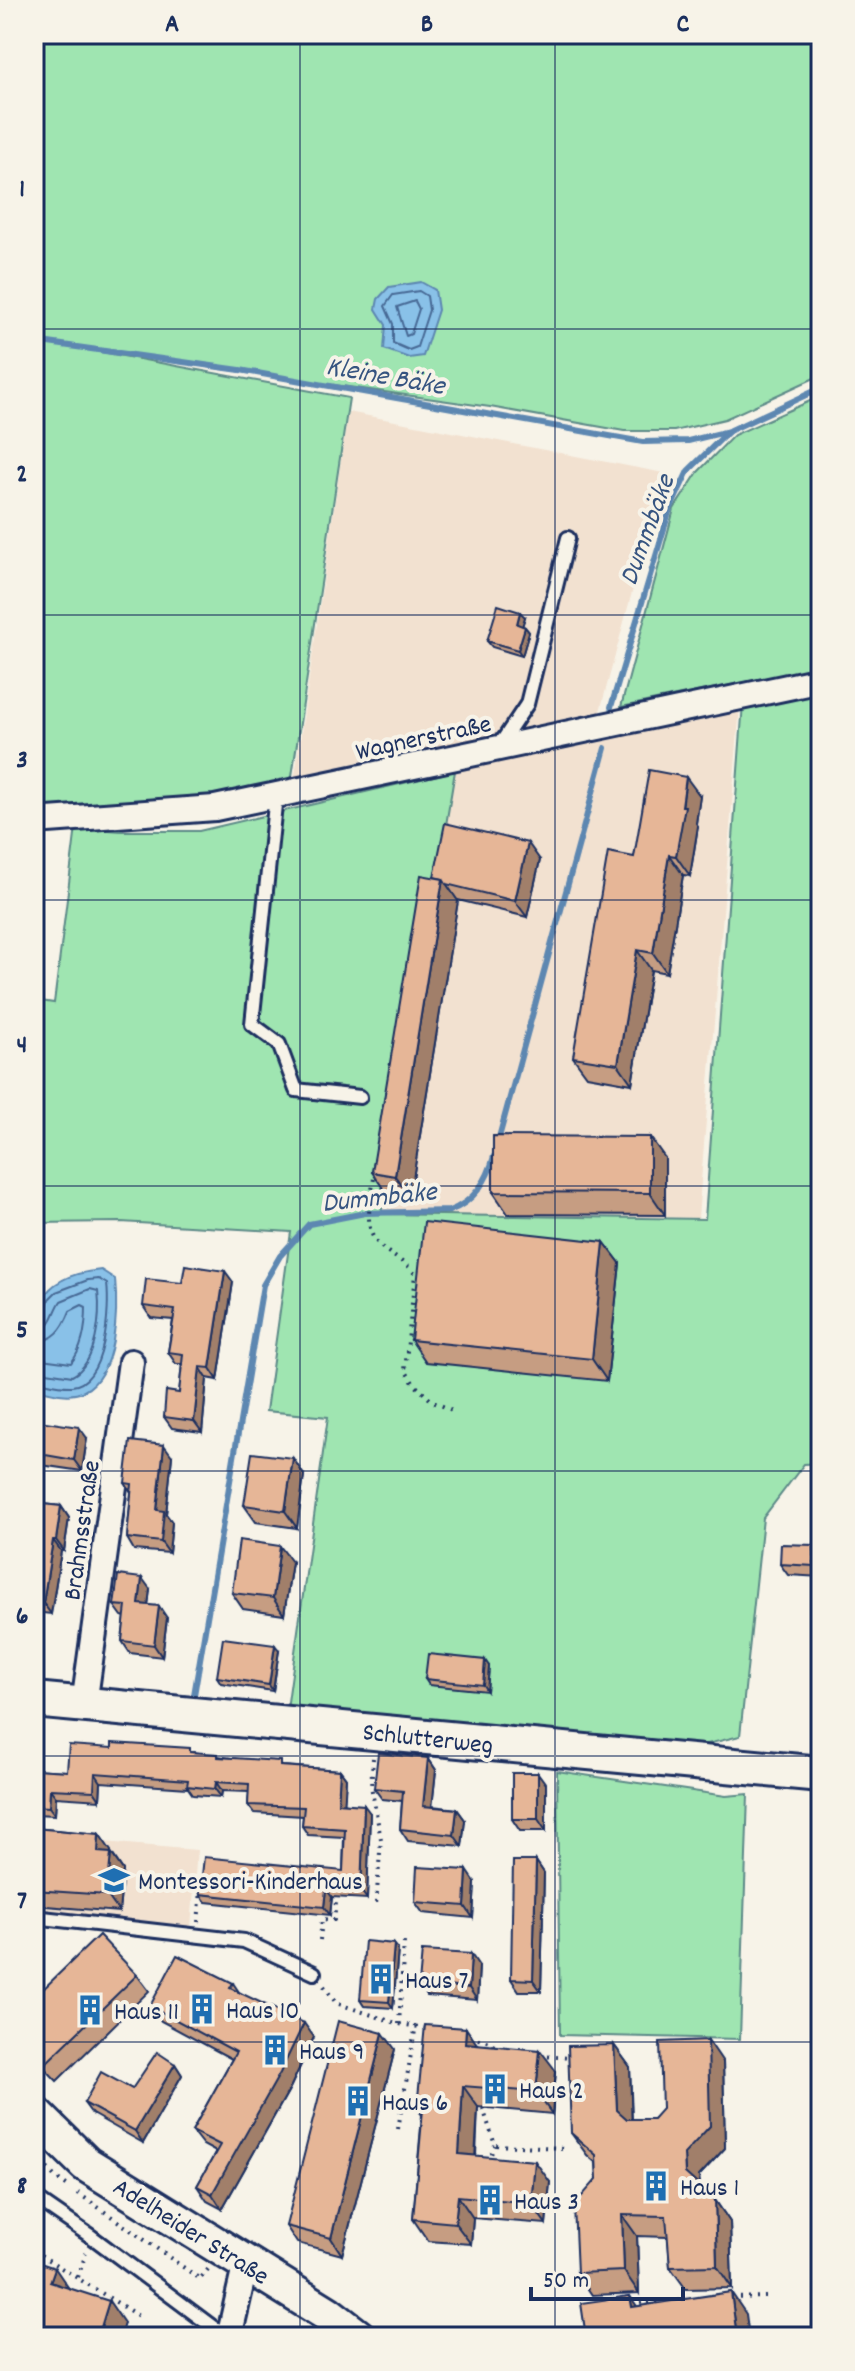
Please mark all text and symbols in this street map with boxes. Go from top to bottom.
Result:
text: A [165,7,179,44]
text: B [421,7,433,44]
text: C [677,7,690,44]
text: 1 [19,172,25,209]
water label: Kleine Bäke [323,349,449,409]
text: 2 [16,457,28,494]
water label: Dummbäke [611,468,689,592]
street label: Wagnerstraße [352,707,495,772]
text: 3 [16,743,28,780]
text: 4 [17,1028,27,1065]
water label: Dummbäke [320,1174,440,1226]
text: 5 [16,1313,28,1350]
street label: Brahmsstraße [55,1458,112,1603]
text: 6 [16,1599,28,1636]
street label: Schlutterweg [361,1715,495,1766]
school or university icon: Montessori-Kinderhaus [97,1863,131,1897]
place label: Montessori-Kinderhaus [138,1865,363,1902]
text: 7 [17,1884,27,1921]
building icon: Haus 7 [364,1962,398,1996]
place label: Haus 7 [405,1964,469,2001]
building icon: Haus 10 [185,1992,219,2026]
building icon: Haus 11 [73,1993,107,2027]
place label: Haus 10 [226,1994,299,2031]
place label: Haus 11 [114,1995,179,2032]
building icon: Haus 9 [258,2033,292,2067]
place label: Haus 9 [299,2035,365,2072]
building icon: Haus 2 [478,2072,512,2106]
place label: Haus 2 [519,2074,584,2111]
building icon: Haus 6 [341,2084,375,2118]
place label: Haus 6 [382,2086,448,2123]
text: 8 [17,2169,27,2206]
building icon: Haus 1 [639,2169,673,2203]
street label: Adelheider Straße [105,2170,275,2296]
place label: Haus 1 [680,2171,739,2208]
building icon: Haus 3 [473,2183,507,2217]
place label: Haus 3 [514,2185,579,2222]
scale bar [531,2251,683,2301]
text: 50 m [543,2265,589,2299]

